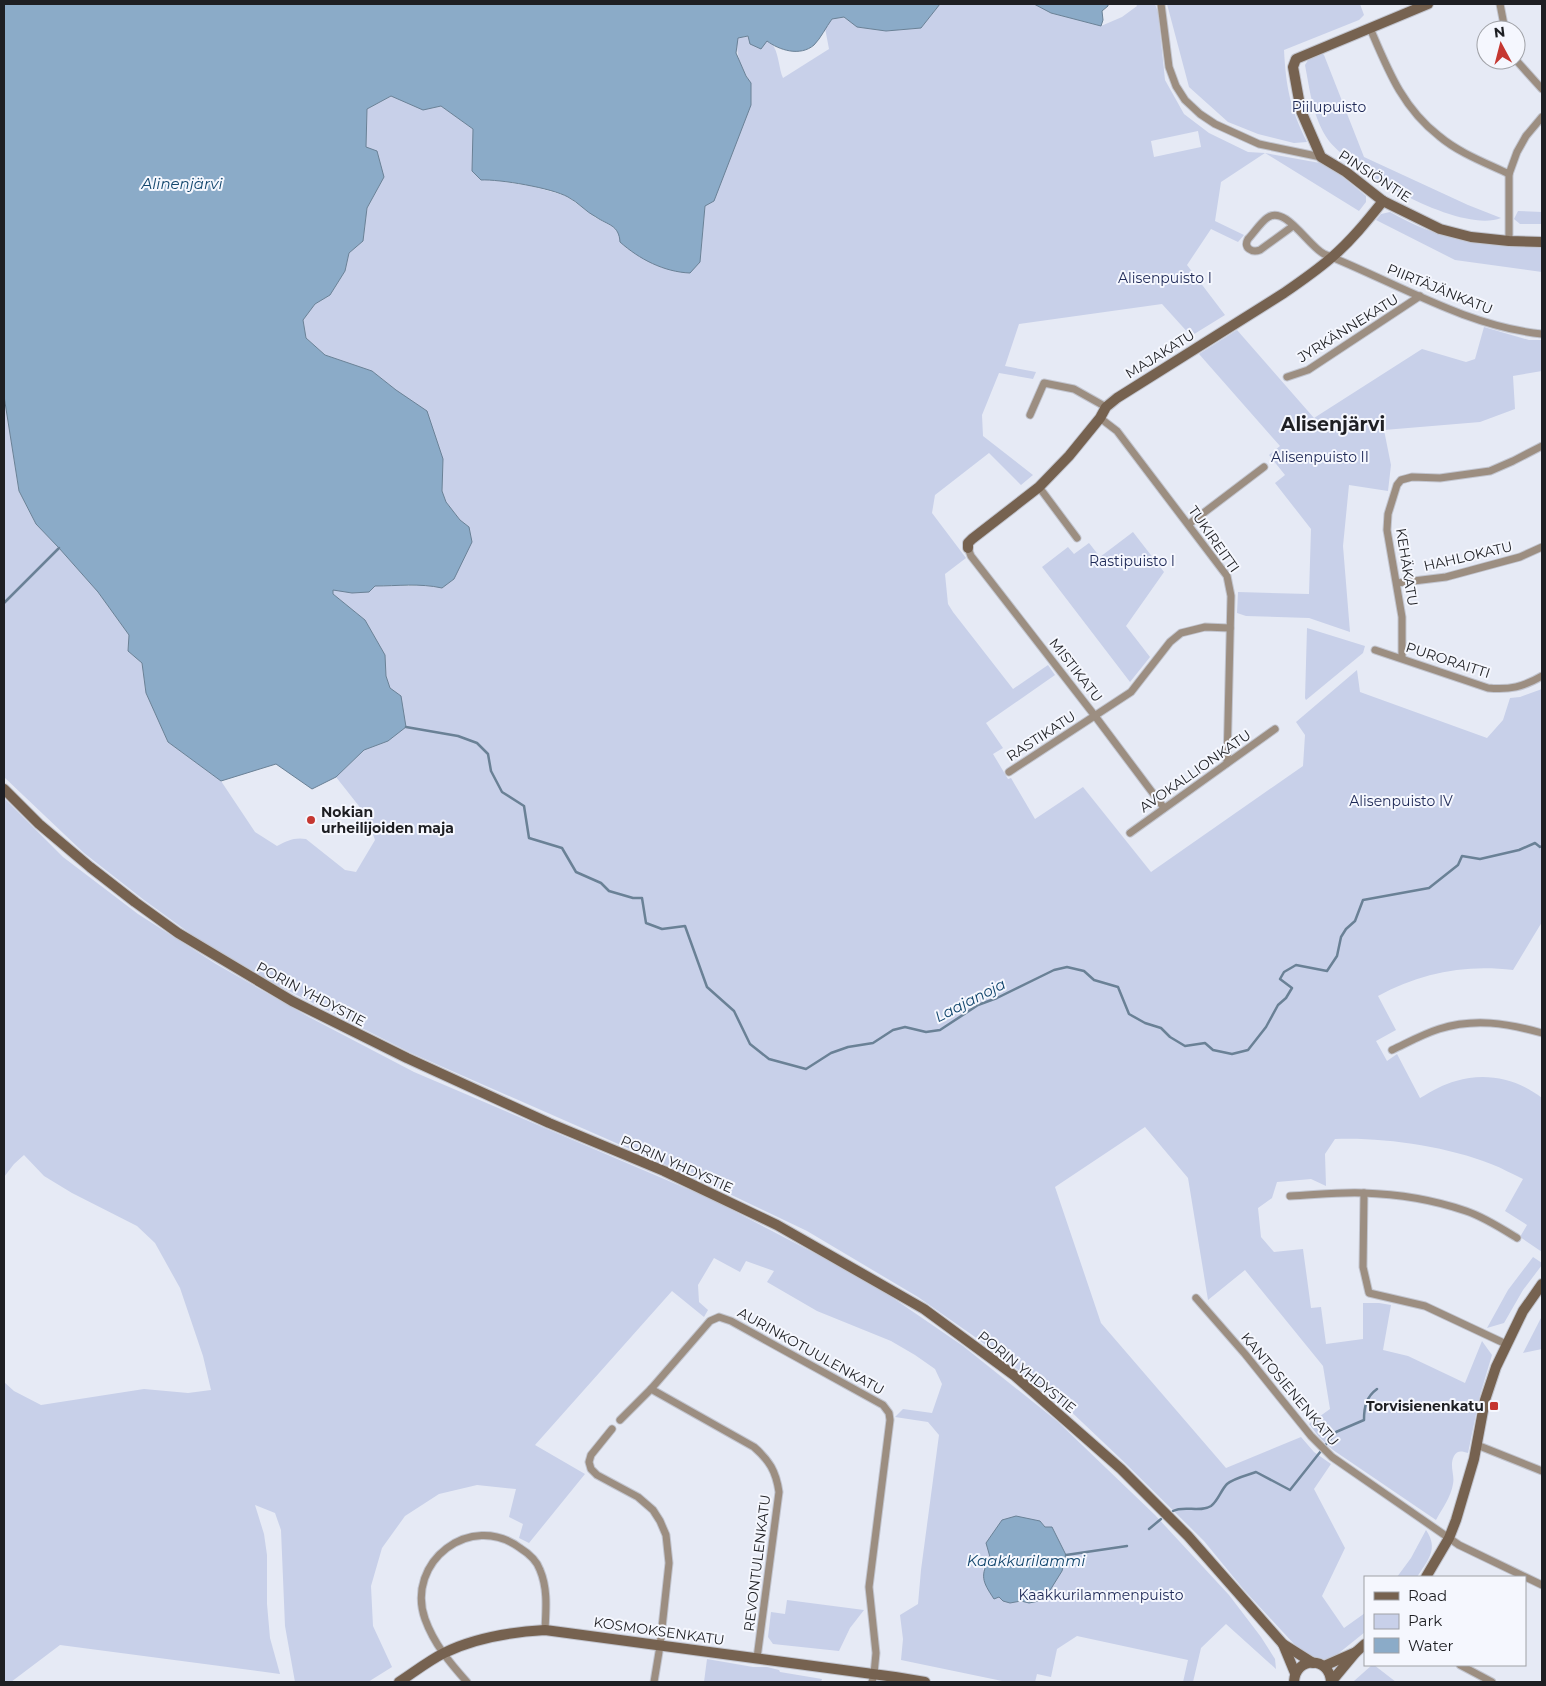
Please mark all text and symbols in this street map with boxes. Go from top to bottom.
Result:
north arrow [1476,20,1526,70]
text: N [1493,22,1506,42]
park label: Piilupuisto [1292,98,1366,116]
street label: PINSIÖNTIE [1335,146,1415,206]
water label: Alinenjärvi [141,174,223,193]
street label: PIIRTÄJÄNKATU [1385,260,1495,318]
park label: Alisenpuisto I [1118,269,1212,287]
street label: JYRKÄNNEKATU [1293,290,1402,367]
street label: MAJAKATU [1122,326,1198,382]
district label: Alisenjärvi [1280,413,1385,436]
park label: Alisenpuisto II [1271,448,1369,466]
street label: TUKIREITTI [1184,502,1244,576]
street label: KEHÄKATU [1392,527,1422,607]
street label: HAHLOKATU [1422,537,1514,575]
park label: Rastipuisto I [1089,552,1175,570]
street label: MISTIKATU [1045,634,1107,706]
street label: PURORAITTI [1403,638,1493,682]
street label: RASTIKATU [1003,707,1079,765]
street label: AVOKALLIONKATU [1136,726,1254,816]
park label: Alisenpuisto IV [1349,792,1453,810]
place label: Nokian urheilijoiden maja [321,803,454,837]
marker: Nokian urheilijoiden maja [305,814,317,826]
street label: PORIN YHDYSTIE [253,958,369,1030]
water label: Laajanoja [931,974,1009,1026]
street label: PORIN YHDYSTIE [618,1131,736,1197]
street label: AURINKOTUULENKATU [735,1303,887,1399]
street label: PORIN YHDYSTIE [974,1327,1080,1417]
street label: KANTOSIENENKATU [1237,1328,1343,1450]
place label: Torvisienenkatu [1366,1397,1484,1415]
marker: Torvisienenkatu [1488,1400,1500,1412]
street label: REVONTULENKATU [740,1493,774,1633]
water label: Kaakkurilammi [967,1551,1086,1570]
legend [1364,1576,1526,1666]
park label: Kaakkurilammenpuisto [1019,1586,1184,1604]
text: Road [1408,1586,1447,1605]
text: Park [1408,1611,1442,1630]
street label: KOSMOKSENKATU [592,1613,726,1649]
text: Water [1408,1636,1454,1655]

